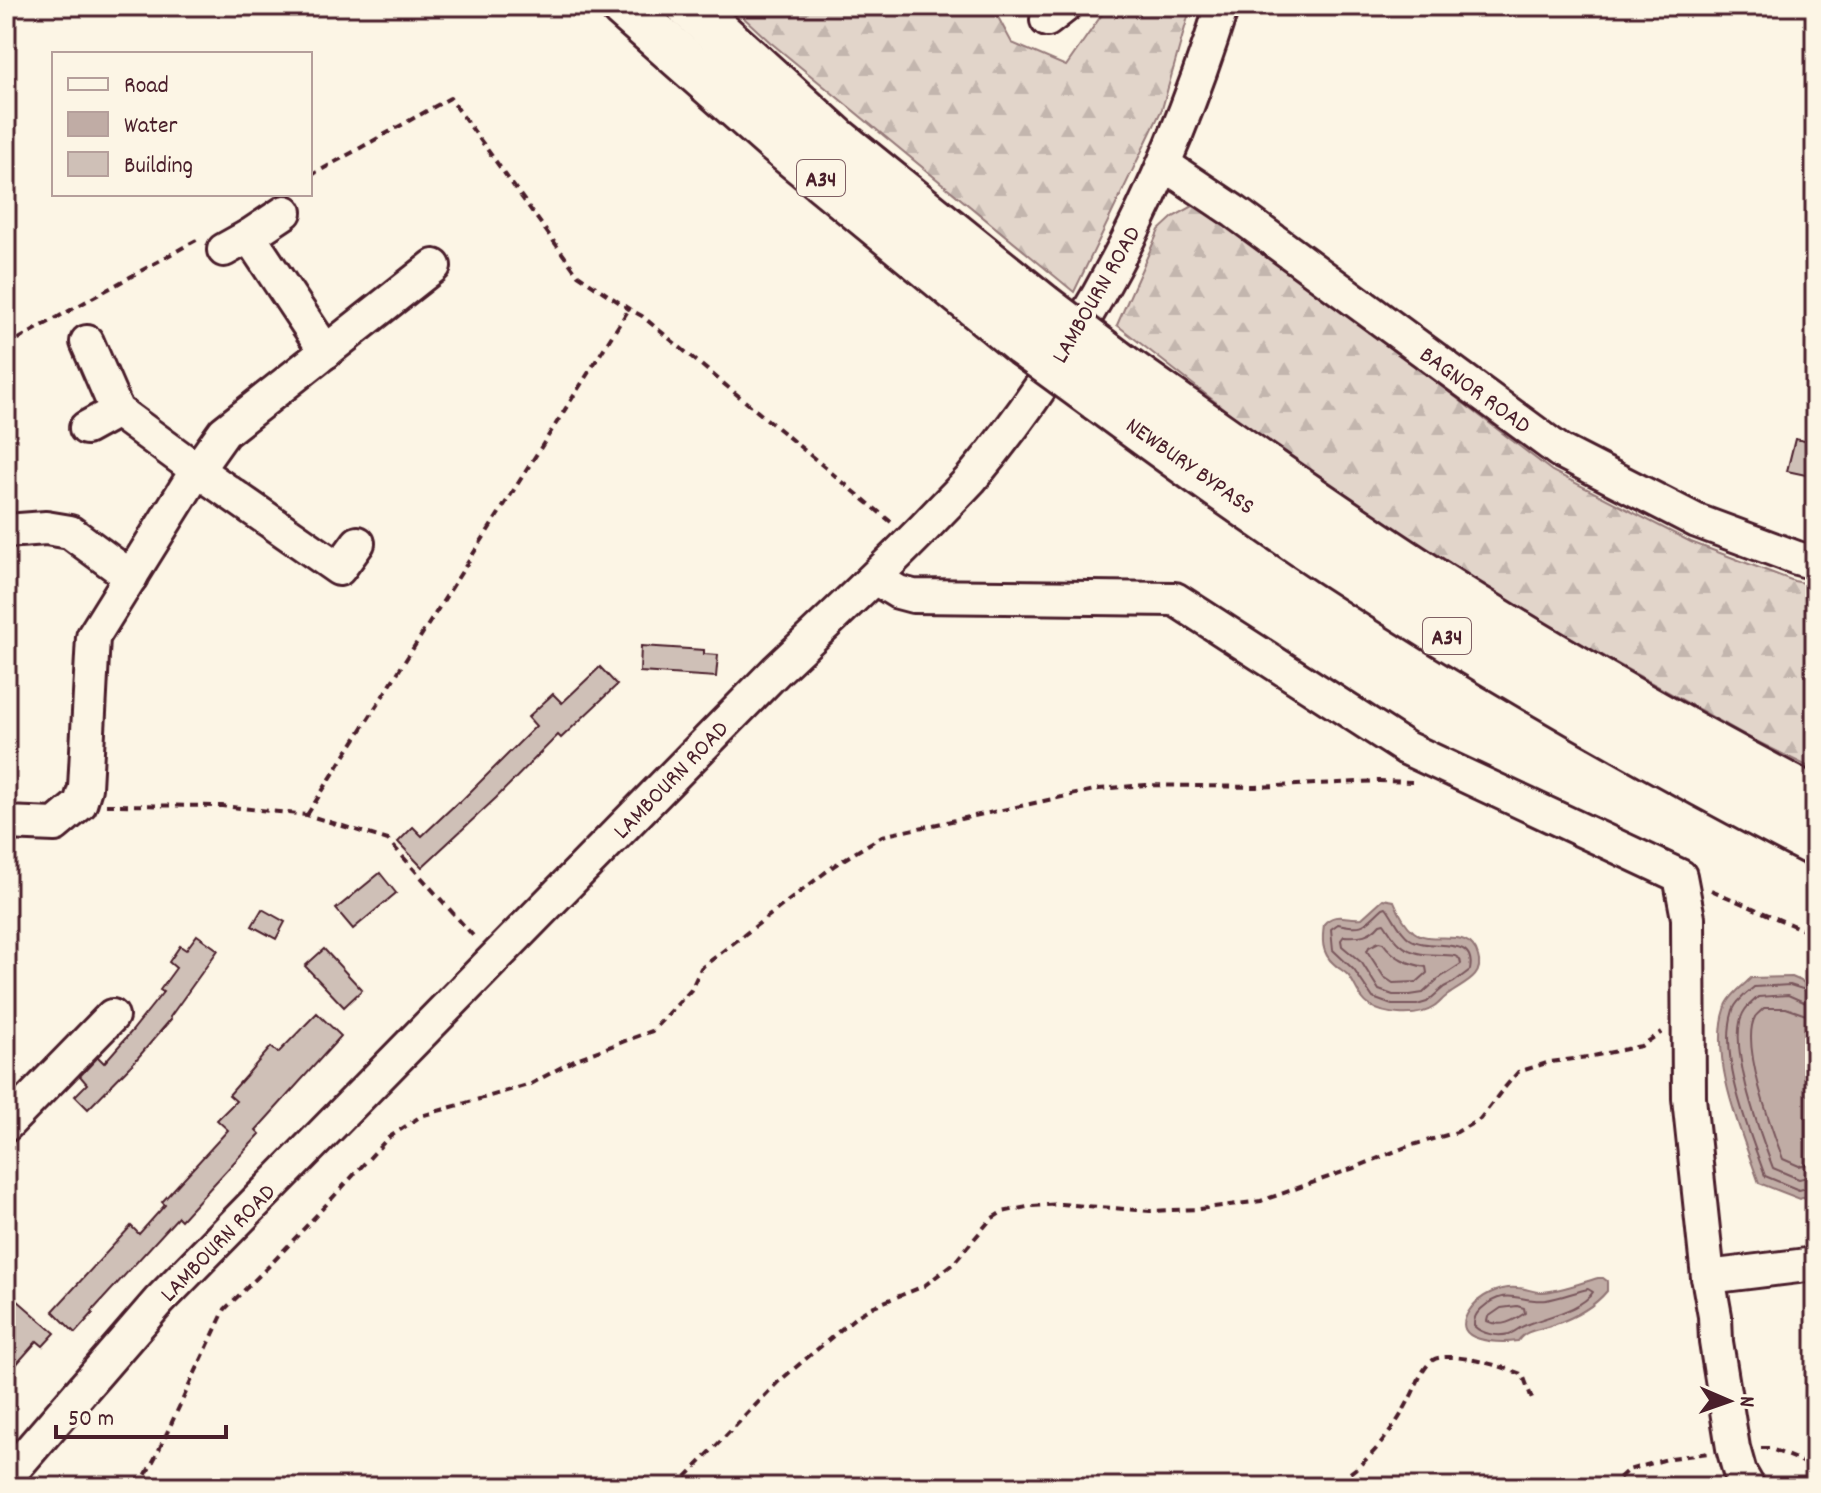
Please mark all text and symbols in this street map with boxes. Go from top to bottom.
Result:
legend [52,52,312,196]
text: Road [124,70,169,104]
text: Water [124,110,177,144]
text: Building [124,150,193,184]
road number: A34 [797,160,845,196]
street label: LAMBOURN ROAD [1044,220,1151,371]
street label: BAGNOR ROAD [1412,339,1537,443]
street label: NEWBURY BYPASS [1118,410,1261,525]
road number: A34 [1423,618,1471,654]
street label: LAMBOURN ROAD [607,714,738,848]
street label: LAMBOURN ROAD [154,1177,285,1311]
north arrow [1689,1361,1769,1441]
scale bar [56,1389,226,1439]
text: N [1730,1396,1761,1408]
text: 50 m [68,1403,114,1437]

